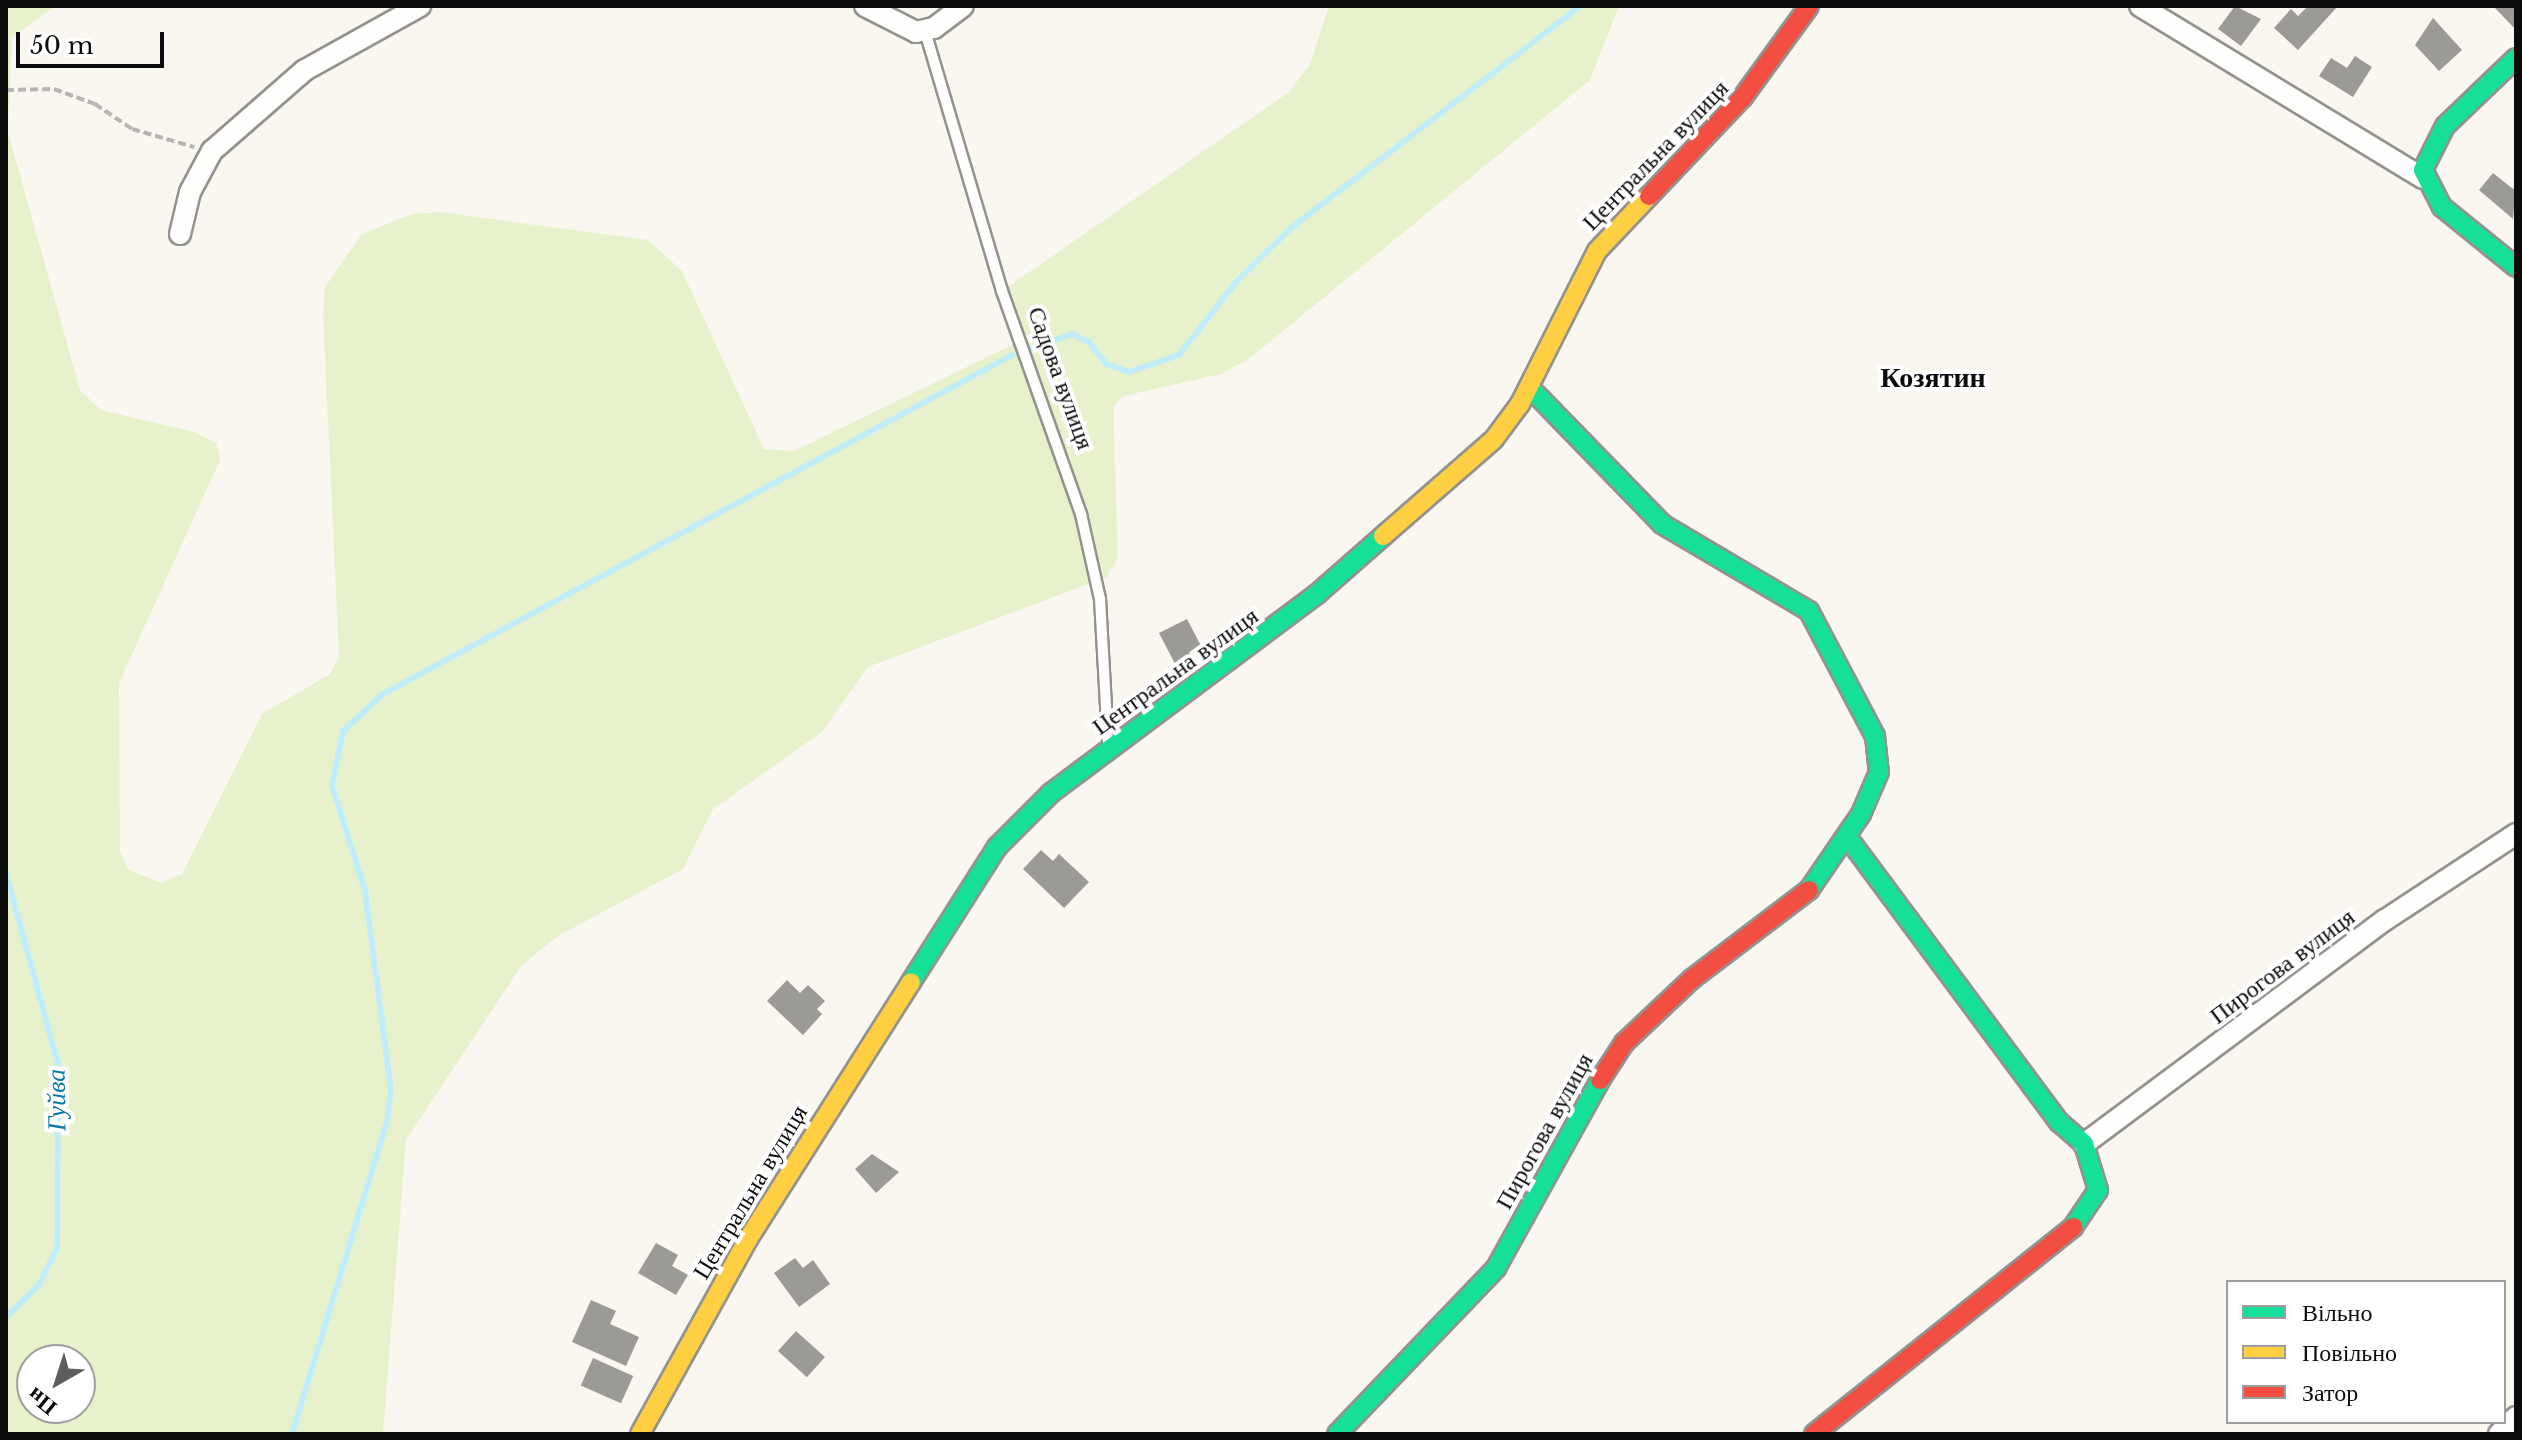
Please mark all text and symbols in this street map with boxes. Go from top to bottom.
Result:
scale bar [20,16,168,66]
text: 50 m [30,31,93,60]
street label: Центральна вулиця [1576,74,1734,236]
street label: Садова вулиця [1022,303,1100,453]
district label: Козятин [1880,361,1986,395]
street label: Центральна вулиця [1086,601,1264,741]
street label: Пирогова вулиця [2204,902,2360,1030]
street label: Пирогова вулиця [1489,1048,1599,1214]
water label: Гуйва [41,1069,73,1131]
street label: Центральна вулиця [687,1100,813,1284]
legend [2226,1280,2506,1424]
text: Вільно [2302,1298,2372,1327]
text: Повільно [2302,1338,2397,1367]
north arrow [16,1344,96,1424]
text: Затор [2302,1378,2358,1407]
text: Пн [22,1382,62,1421]

